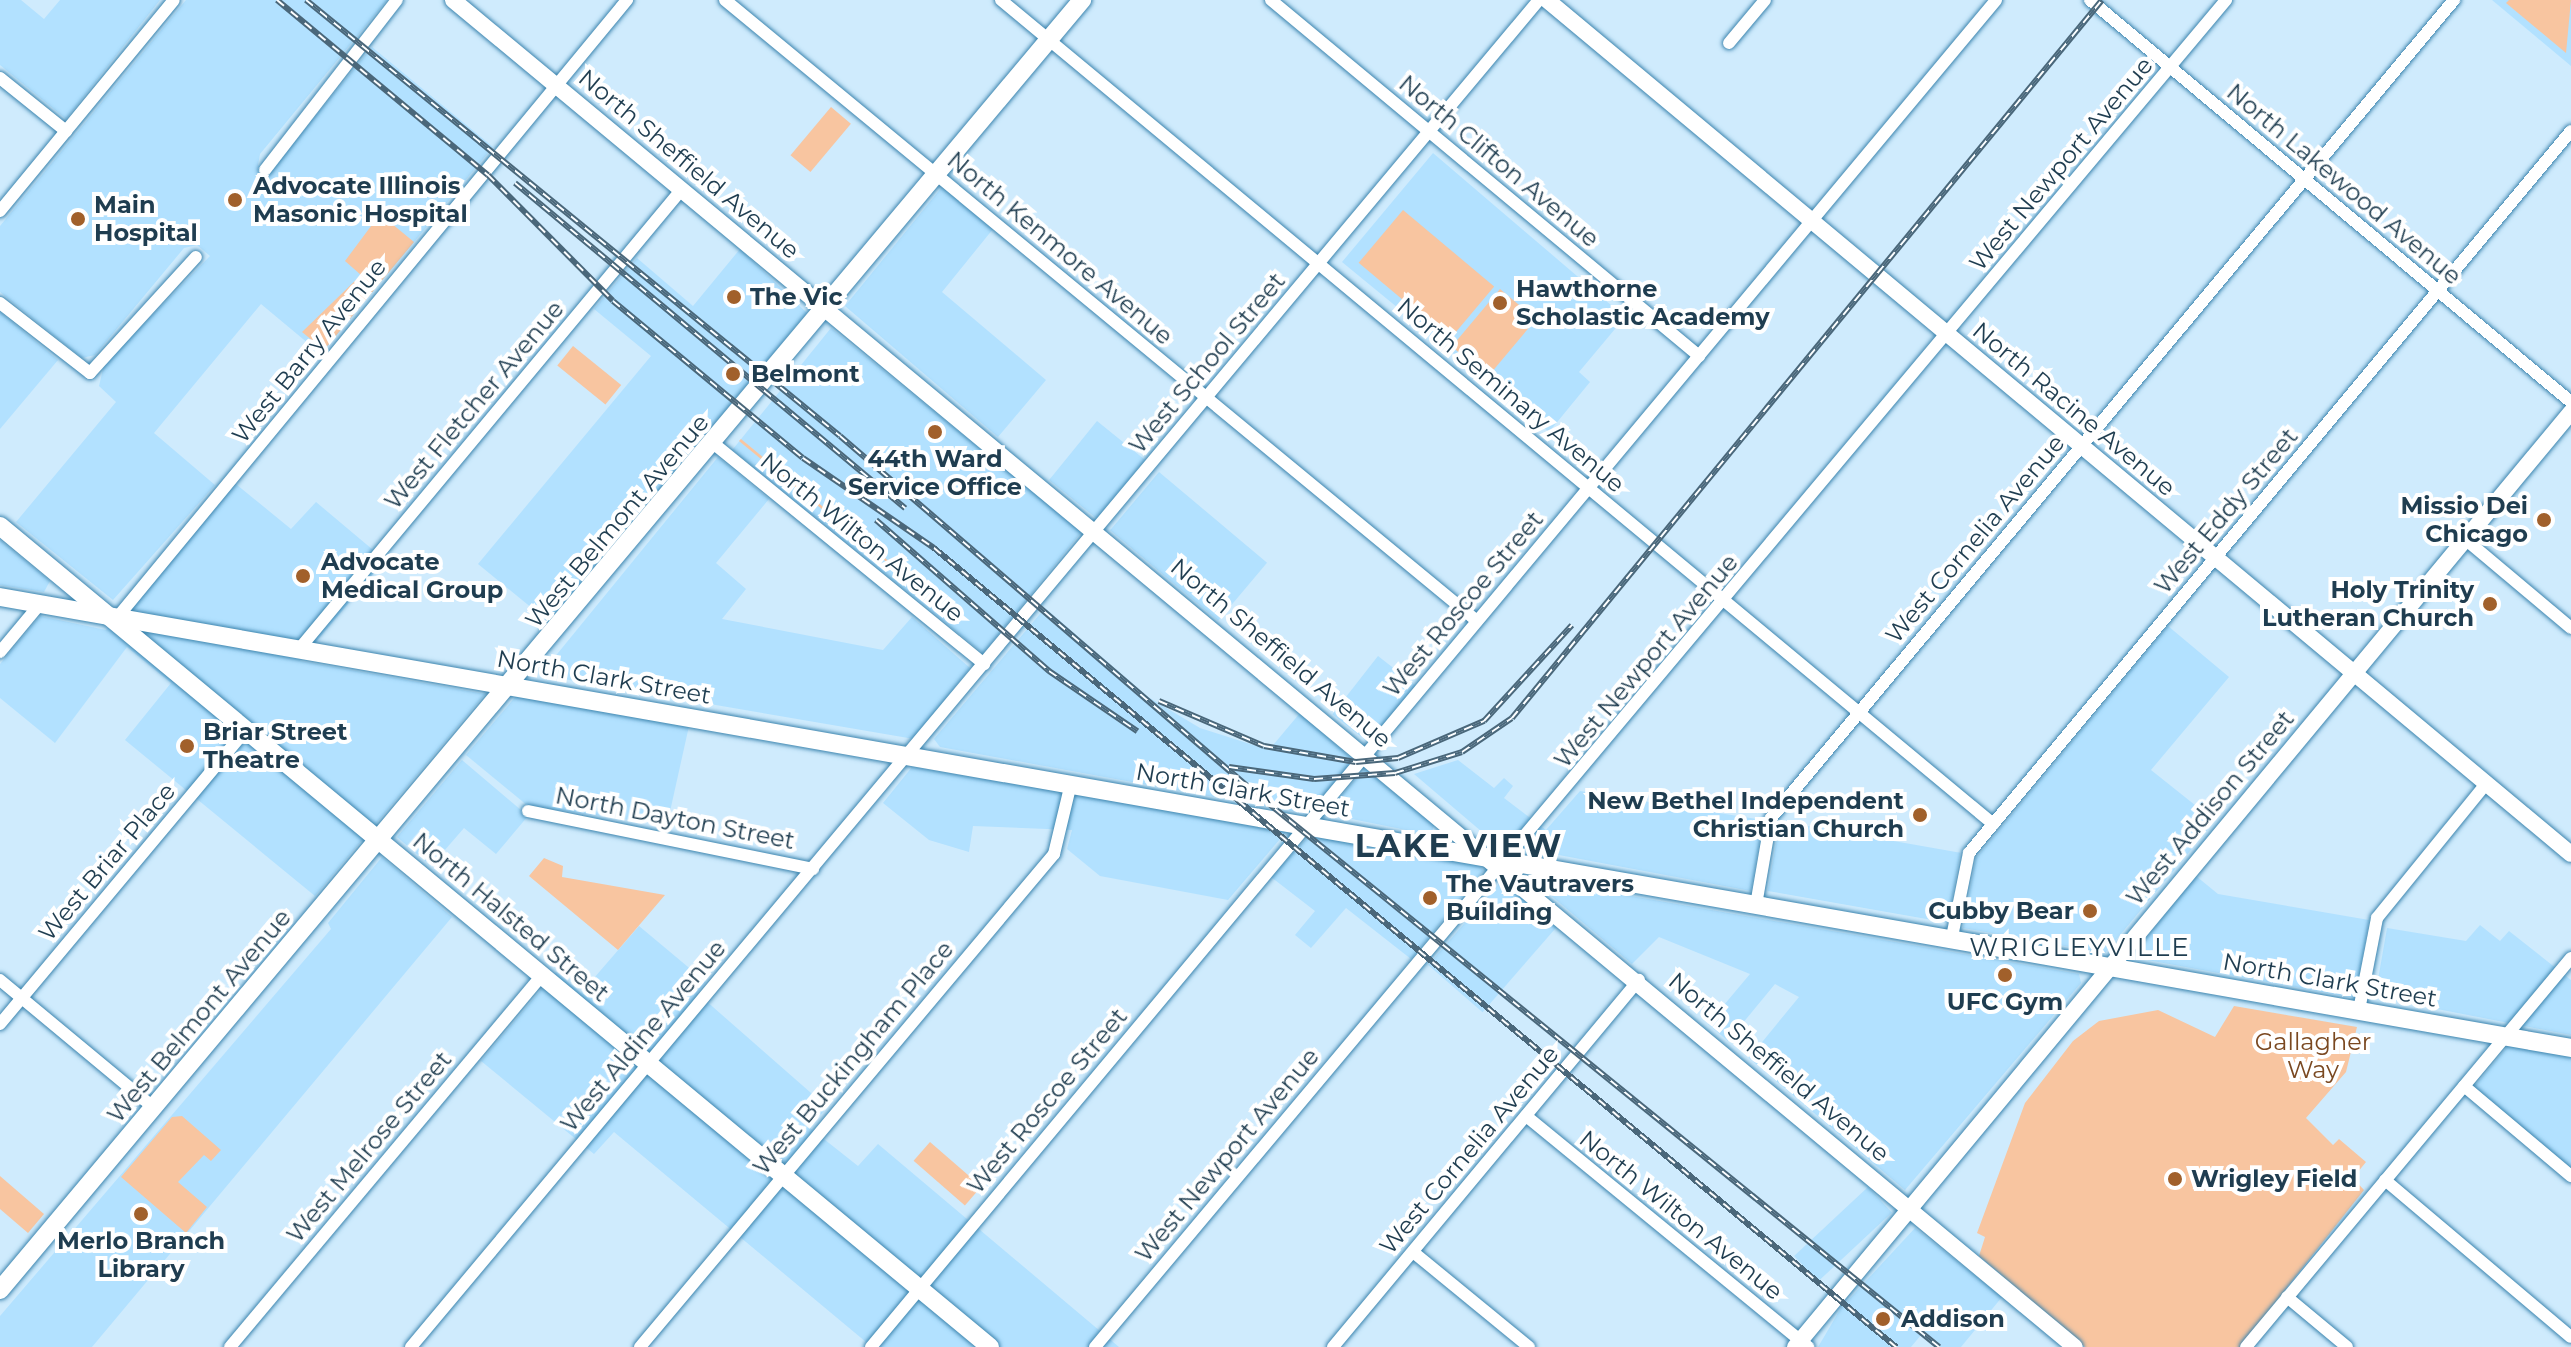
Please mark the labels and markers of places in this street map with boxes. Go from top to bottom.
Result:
place label: Advocate Illinois Masonic Hospital [253,172,468,228]
marker: Advocate Illinois Masonic Hospital [224,189,246,211]
place label: Main Hospital [94,191,198,247]
marker: Main Hospital [69,210,87,228]
place label: Hawthorne Scholastic Academy [1516,275,1770,331]
place label: The Vic [750,283,843,311]
marker: The Vic [725,288,743,306]
marker: Hawthorne Scholastic Academy [1491,294,1509,312]
place label: Belmont [751,360,860,388]
marker: Belmont [722,363,744,385]
marker: 44th Ward Service Office [926,423,944,441]
place label: 44th Ward Service Office [848,445,1022,501]
place label: Missio Dei Chicago [2400,492,2528,548]
marker: Missio Dei Chicago [2535,511,2553,529]
place label: Advocate Medical Group [321,548,503,604]
marker: Advocate Medical Group [292,565,314,587]
place label: Holy Trinity Lutheran Church [2262,576,2474,632]
marker: Holy Trinity Lutheran Church [2481,595,2499,613]
place label: Briar Street Theatre [203,718,347,774]
marker: Briar Street Theatre [178,737,196,755]
place label: New Bethel Independent Christian Church [1587,787,1904,843]
marker: New Bethel Independent Christian Church [1911,806,1929,824]
place label: The Vautravers Building [1446,870,1634,926]
marker: The Vautravers Building [1421,889,1439,907]
place label: Cubby Bear [1928,897,2074,925]
marker: Cubby Bear [2081,902,2099,920]
marker: UFC Gym [1996,966,2014,984]
place label: UFC Gym [1947,988,2063,1016]
place label: Wrigley Field [2191,1165,2357,1193]
marker: Wrigley Field [2166,1170,2184,1188]
marker: Merlo Branch Library [132,1205,150,1223]
place label: Merlo Branch Library [57,1227,225,1283]
place label: Addison [1901,1305,2005,1333]
marker: Addison [1872,1308,1894,1330]

